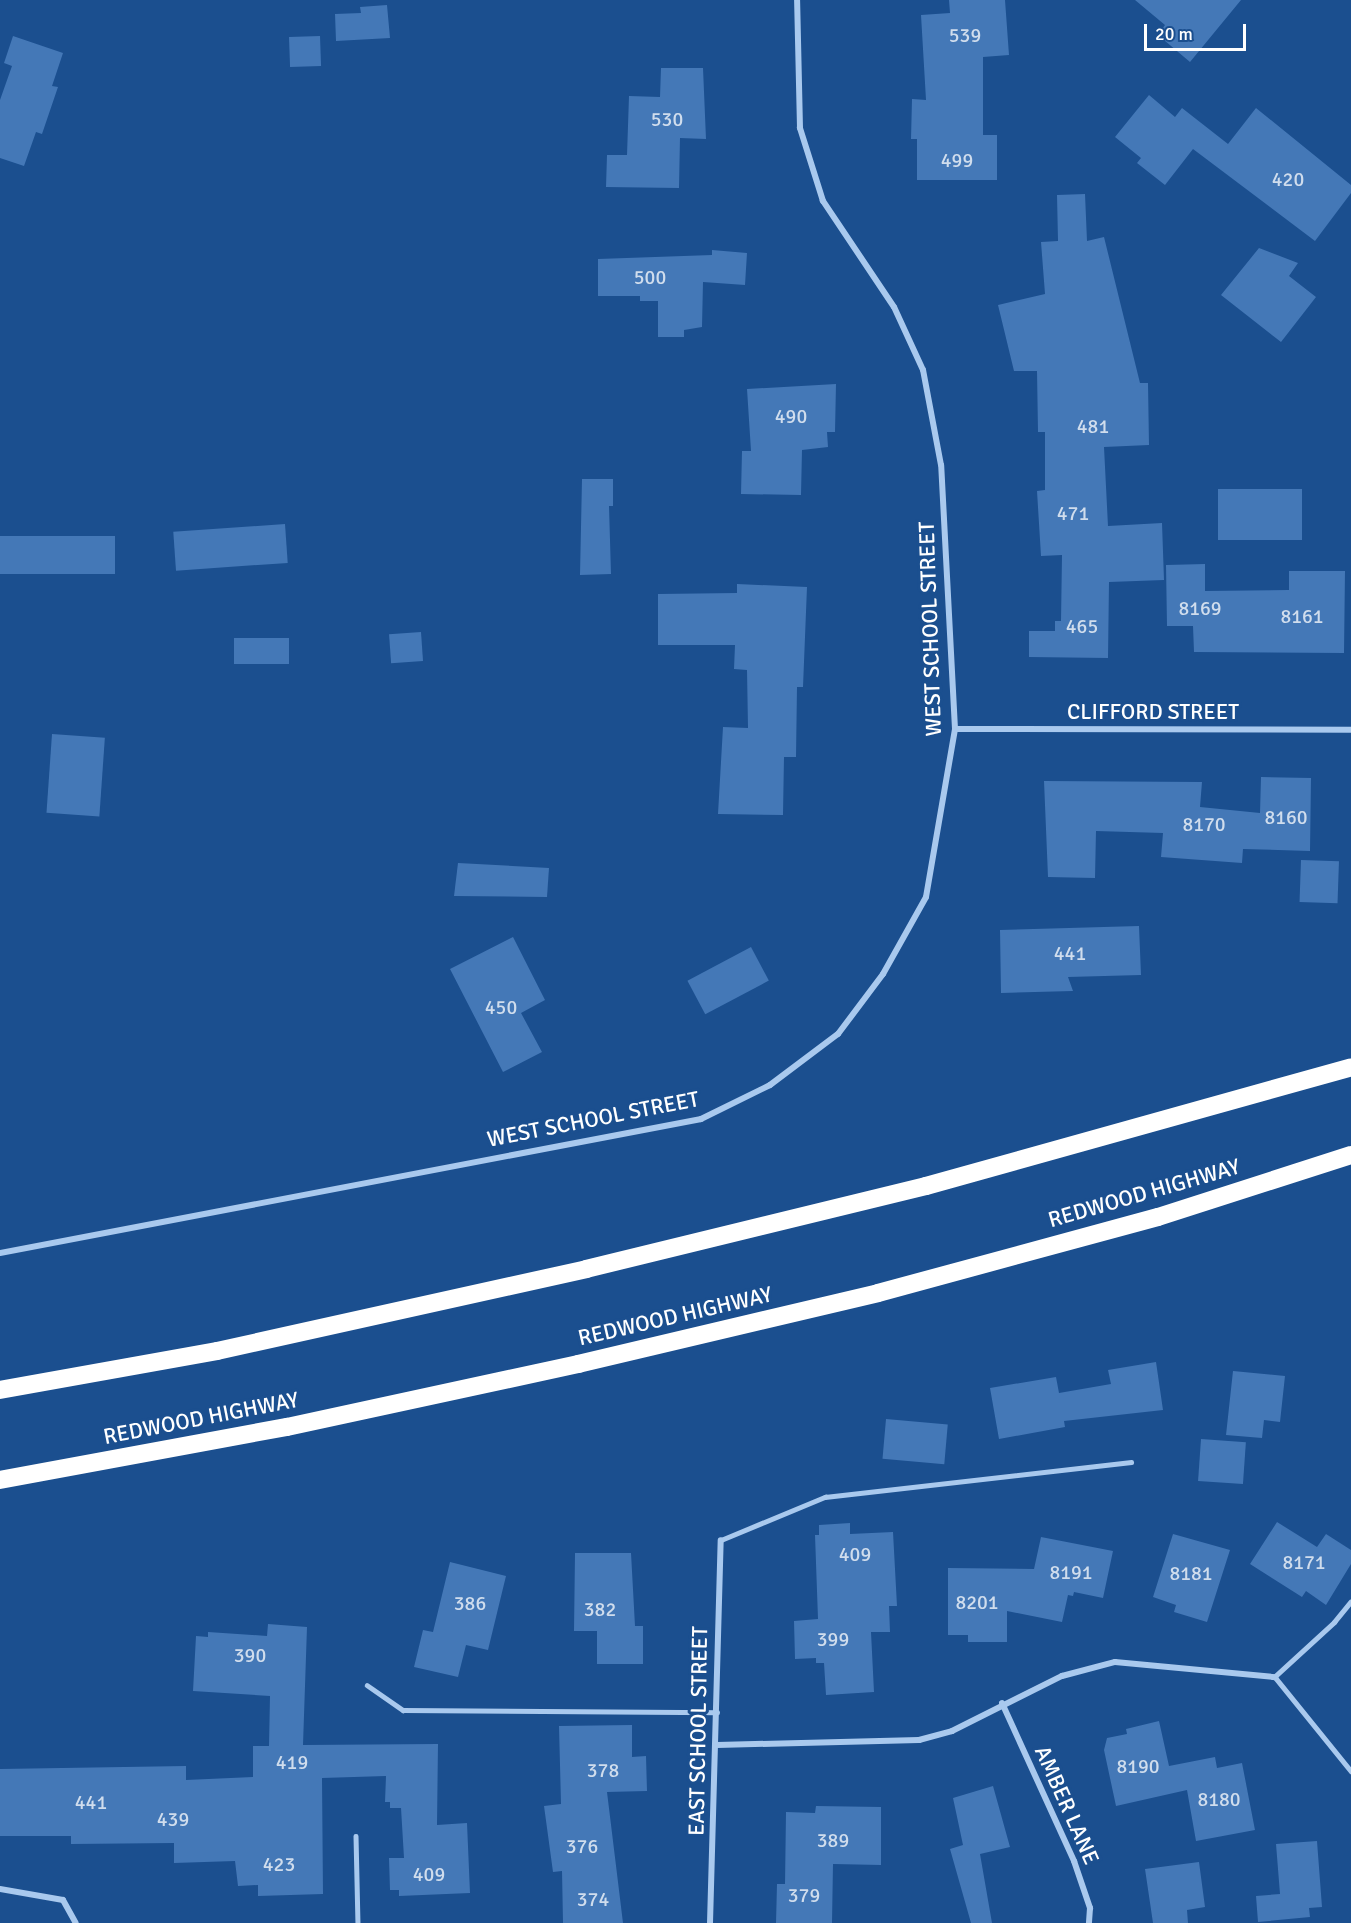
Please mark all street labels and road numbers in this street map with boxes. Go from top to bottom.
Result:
street label: WEST SCHOOL STREET [913,521,947,737]
street label: CLIFFORD STREET [1067,699,1239,725]
street label: WEST SCHOOL STREET [485,1086,701,1152]
street label: REDWOOD HIGHWAY [1045,1153,1243,1233]
street label: REDWOOD HIGHWAY [575,1281,775,1351]
street label: REDWOOD HIGHWAY [101,1386,301,1450]
street label: EAST SCHOOL STREET [683,1626,713,1836]
street label: AMBER LANE [1029,1742,1105,1868]

